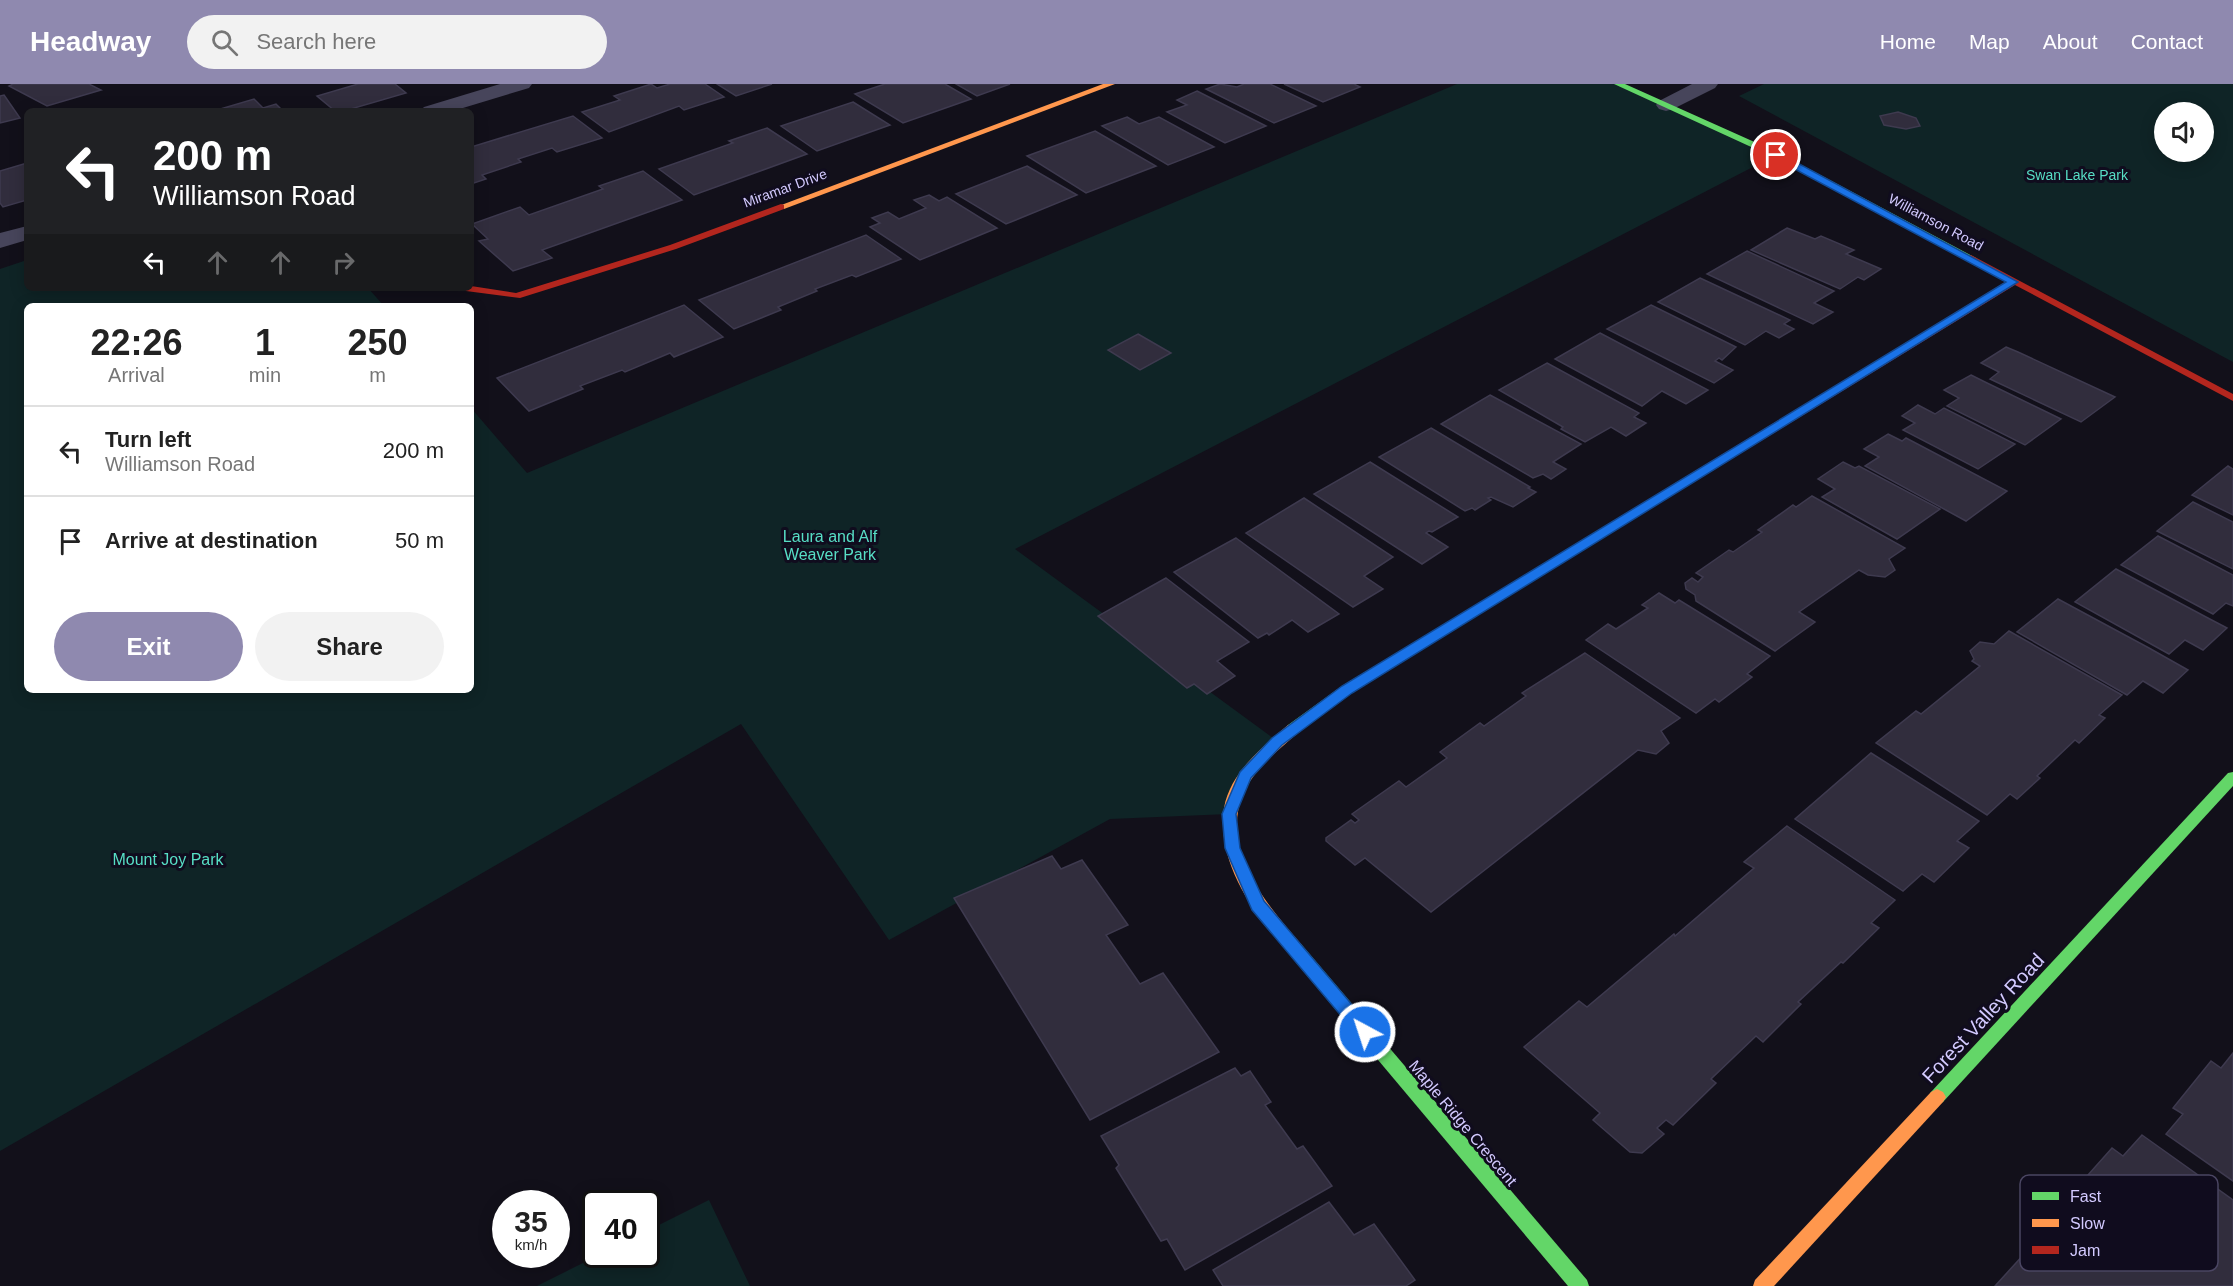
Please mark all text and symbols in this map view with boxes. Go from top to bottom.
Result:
search box [187,15,607,69]
text: Headway [30,26,151,57]
icon: search [208,26,241,59]
text: Search here [256,29,376,54]
text: Home [1880,30,1936,53]
text: Map [1969,30,2010,53]
text: About [2043,30,2098,53]
text: Contact [2131,30,2203,53]
map controls [2154,102,2214,162]
button: sound [2154,102,2214,162]
pin [1750,129,1801,180]
icon: left [54,132,132,210]
text: 200 m [153,132,272,179]
icon: arrive [1759,138,1792,171]
street label: Miramar Drive [741,165,829,211]
park label: Swan Lake Park [2026,167,2129,183]
text: Williamson Road [153,181,356,211]
street label: Williamson Road [1886,190,1986,254]
icon: left [138,246,171,279]
icon: ahead [201,246,234,279]
icon: ahead [264,246,297,279]
icon: right [327,246,360,279]
text: 22:26 [90,322,182,363]
text: 1 [255,322,275,363]
text: 250 [347,322,408,363]
text: Arrival [108,364,165,386]
text: min [249,364,281,386]
text: m [369,364,386,386]
text: Turn left [105,427,191,452]
icon: left [54,435,87,468]
text: 200 m [383,438,444,463]
text: Williamson Road [105,453,255,475]
icon: arrive [54,525,87,558]
text: Arrive at destination [105,528,318,553]
text: 50 m [395,528,444,553]
park label: Laura and Alf Weaver Park [783,528,878,563]
button: Exit [54,612,243,681]
button: Share [255,612,444,681]
park label: Mount Joy Park [112,851,225,868]
street label: Forest Valley Road [1917,949,2049,1087]
position arrow [1333,1000,1397,1064]
street label: Maple Ridge Crescent [1406,1057,1521,1190]
legend [2020,1175,2218,1271]
text: Fast [2070,1188,2102,1205]
speed limit sign: 40 [582,1190,660,1268]
text: 35 [514,1205,548,1238]
text: Slow [2070,1215,2105,1232]
text: km/h [515,1236,547,1253]
text: Jam [2070,1242,2100,1259]

